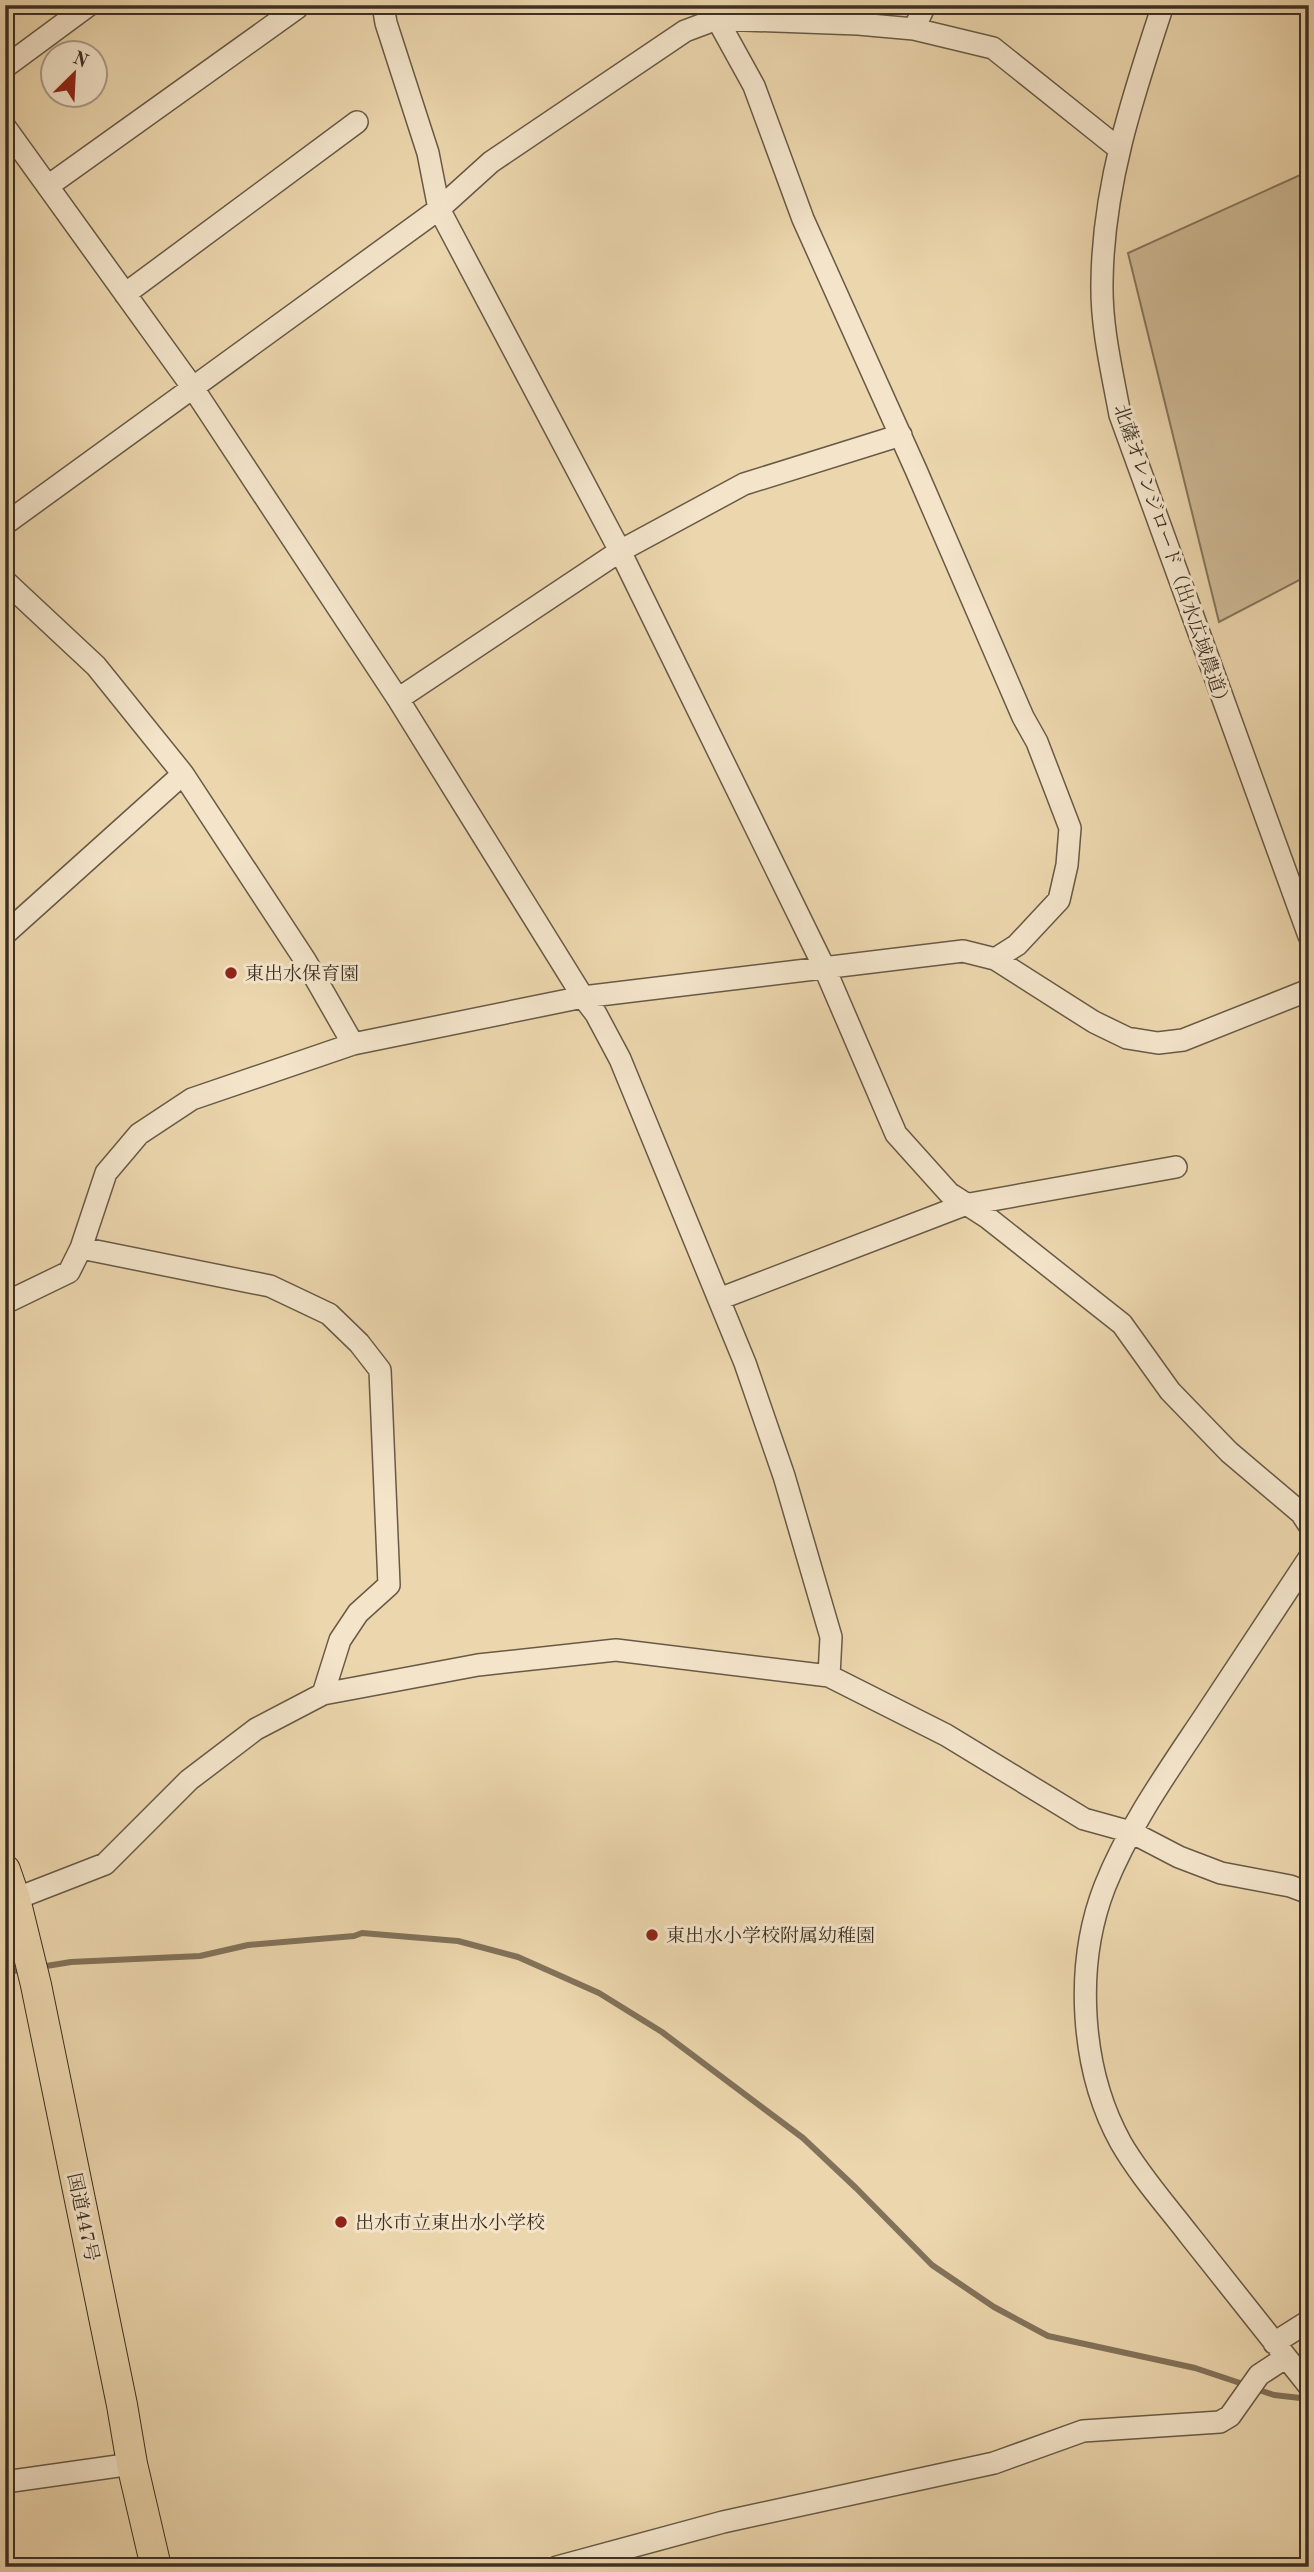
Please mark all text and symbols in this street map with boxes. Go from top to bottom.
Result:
north arrow [38,38,108,108]
text: N [69,49,91,73]
street label: 北薩オレンジロード（出水広域農道） [1109,401,1235,713]
place label: 東出水保育園 [245,963,359,985]
marker: 東出水保育園 [223,965,239,981]
place label: 東出水小学校附属幼稚園 [666,1925,875,1947]
marker: 東出水小学校附属幼稚園 [644,1927,660,1943]
street label: 国道447号 [63,2171,102,2264]
place label: 出水市立東出水小学校 [355,2212,545,2234]
marker: 出水市立東出水小学校 [333,2214,349,2230]

